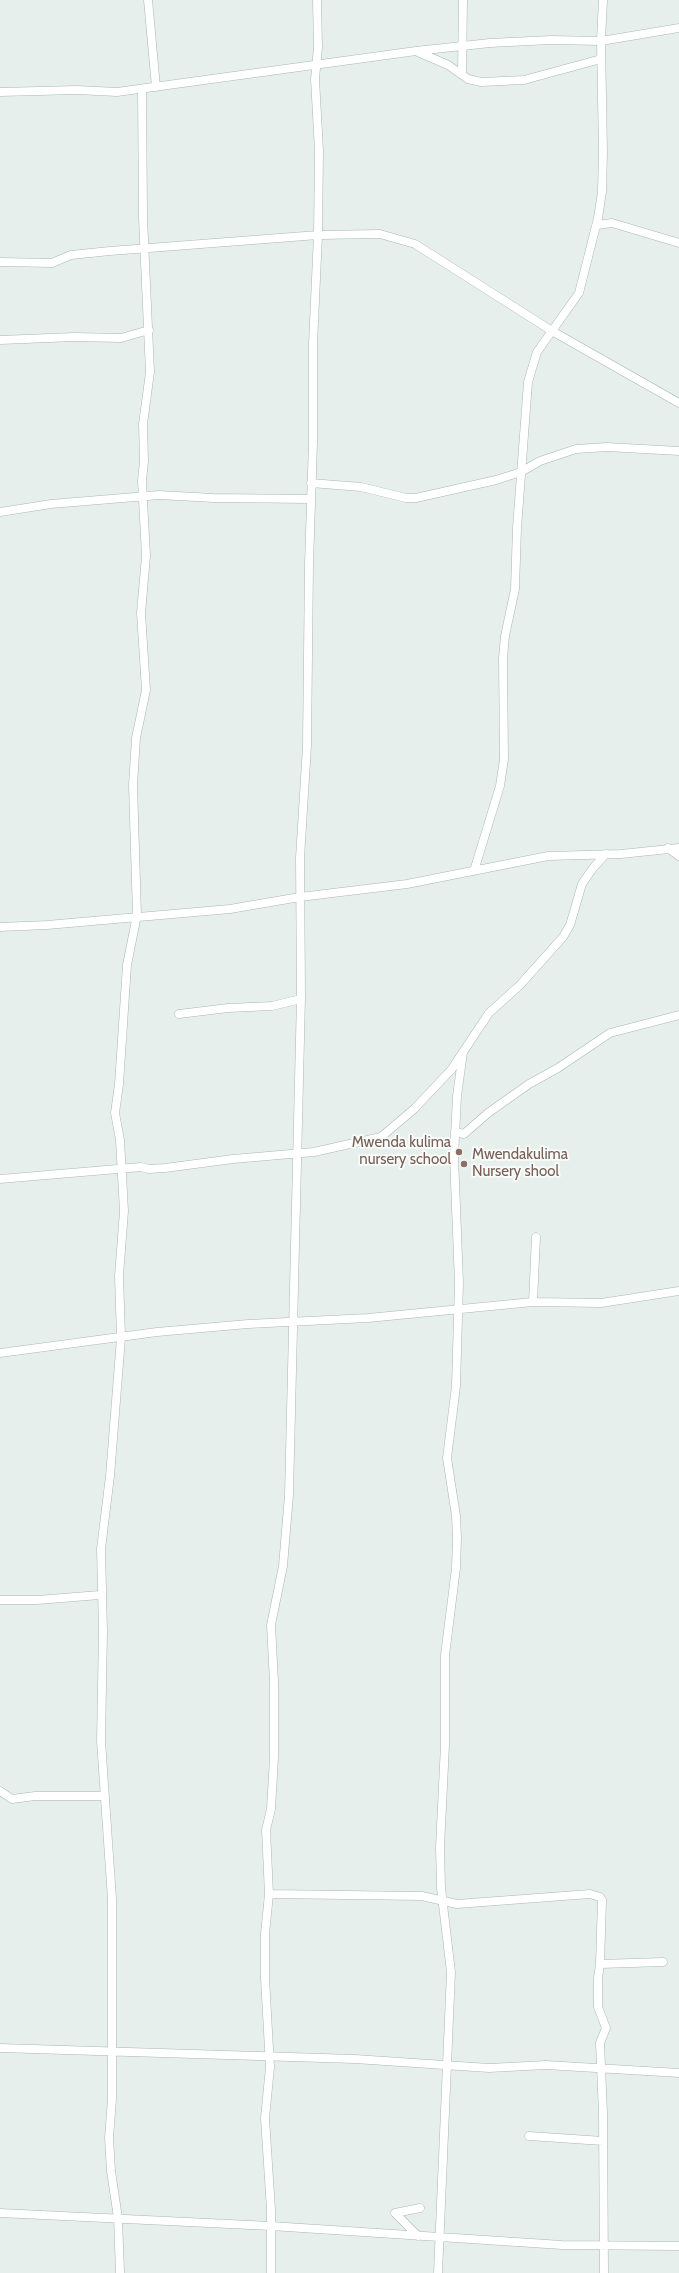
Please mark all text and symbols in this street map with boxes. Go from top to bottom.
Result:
place label: Mwenda kulima nursery school [352,1134,451,1169]
place label: Mwendakulima Nursery shool [472,1146,568,1181]
marker: Mwenda kulima nursery school [454,1147,464,1157]
marker: Mwendakulima Nursery shool [459,1159,469,1169]

